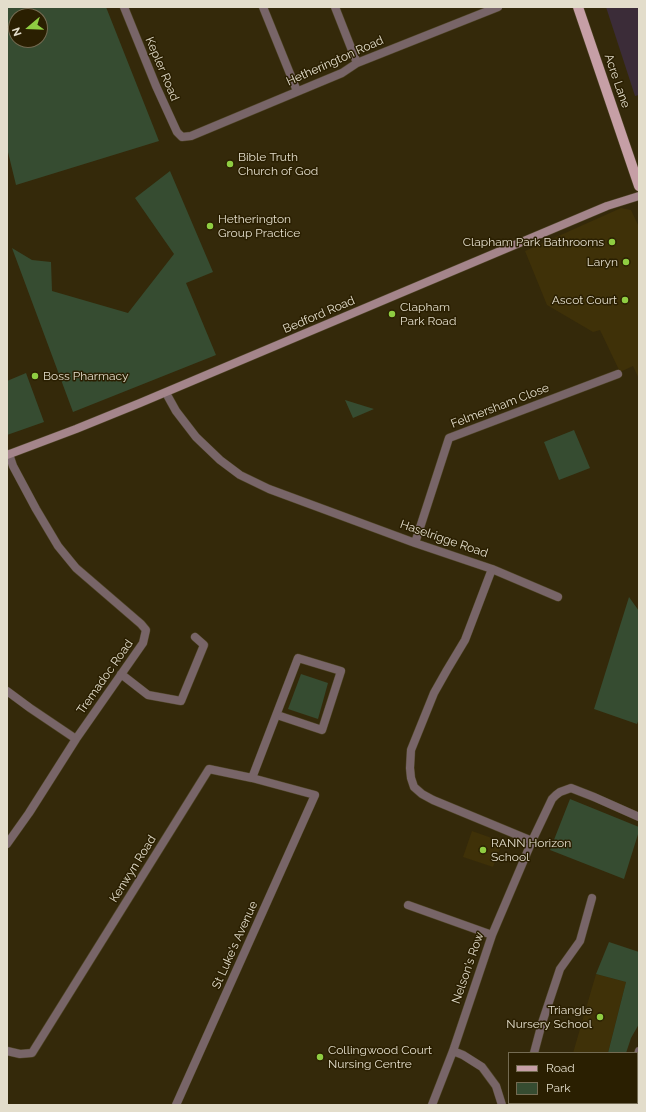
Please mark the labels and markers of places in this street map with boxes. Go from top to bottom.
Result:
place label: Bible Truth Church of God [238,150,318,178]
marker: Bible Truth Church of God [225,159,235,169]
place label: Hetherington Group Practice [218,212,300,240]
marker: Hetherington Group Practice [205,221,215,231]
place label: Clapham Park Bathrooms [463,235,604,249]
marker: Clapham Park Bathrooms [607,237,617,247]
place label: Laryn [587,255,618,269]
marker: Laryn [621,257,631,267]
place label: Ascot Court [552,293,617,307]
marker: Ascot Court [620,295,630,305]
place label: Clapham Park Road [400,300,456,328]
marker: Clapham Park Road [387,309,397,319]
place label: Boss Pharmacy [43,369,129,383]
marker: Boss Pharmacy [30,371,40,381]
place label: RANN Horizon School [491,836,571,864]
marker: RANN Horizon School [478,845,488,855]
place label: Triangle Nursery School [506,1003,592,1031]
marker: Triangle Nursery School [595,1012,605,1022]
place label: Collingwood Court Nursing Centre [328,1043,432,1071]
marker: Collingwood Court Nursing Centre [315,1052,325,1062]

